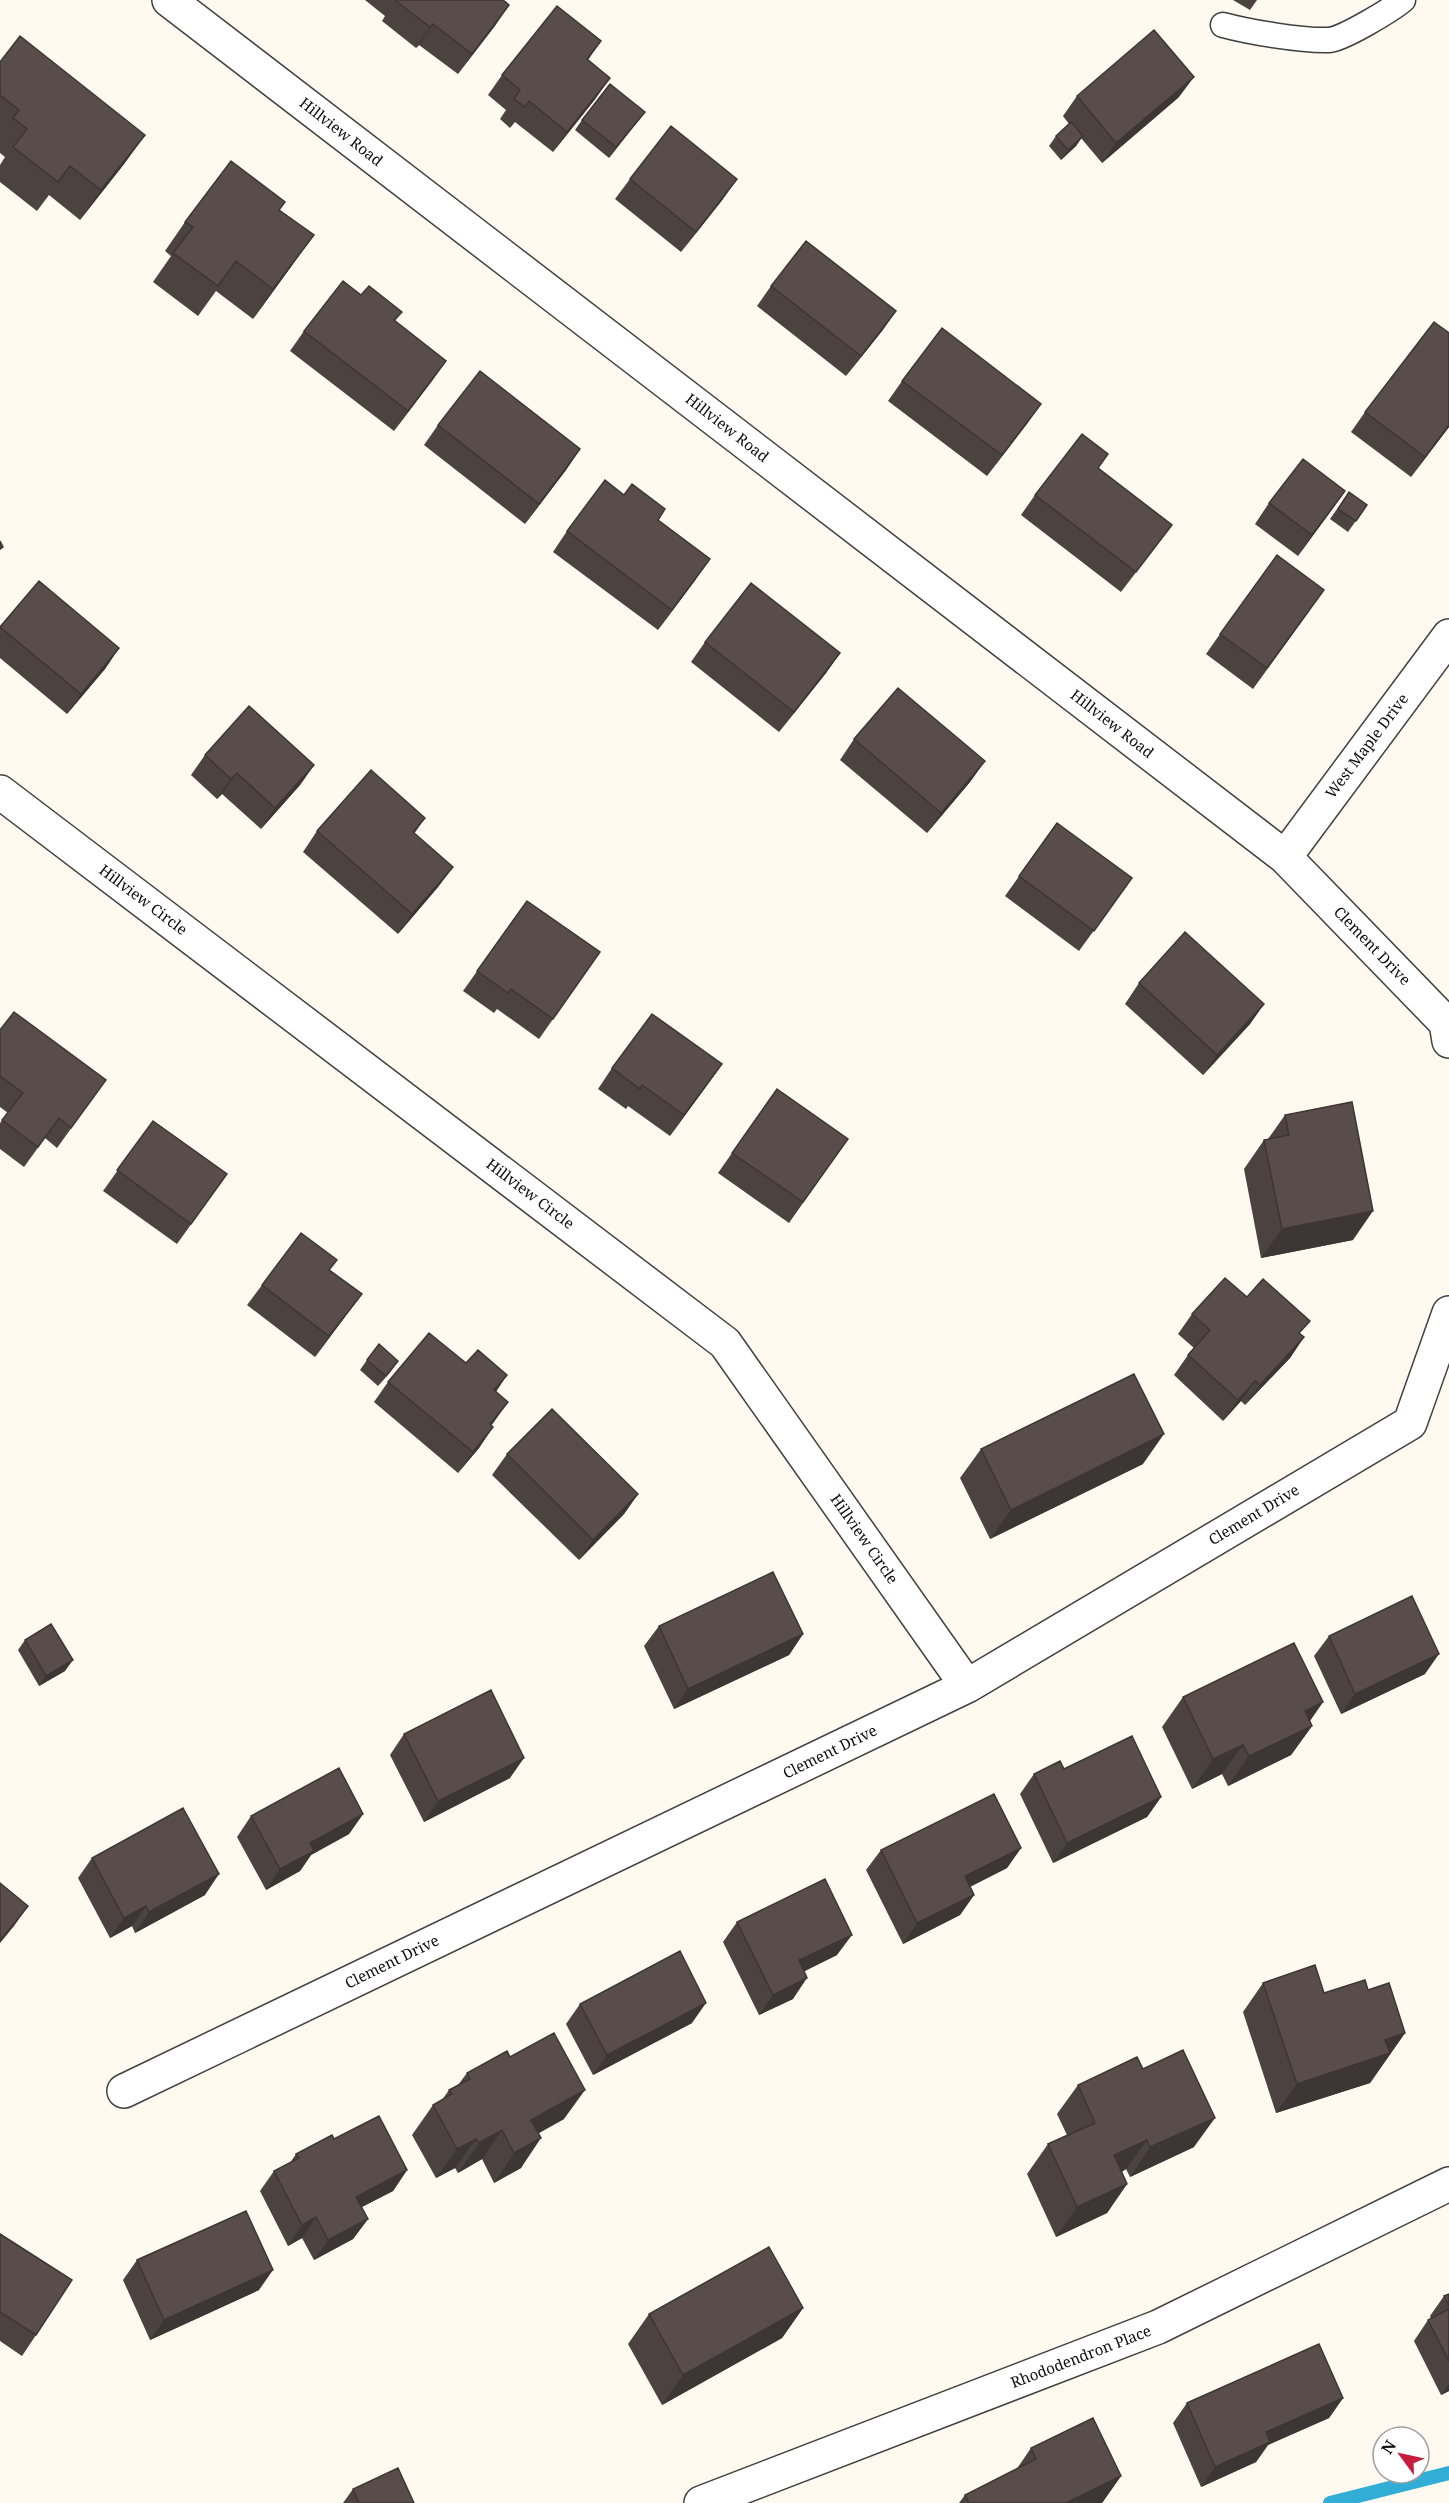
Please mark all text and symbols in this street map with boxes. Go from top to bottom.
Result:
street label: Hillview Road [296,92,387,170]
street label: Hillview Road [682,388,773,466]
street label: Hillview Road [1067,684,1158,762]
street label: West Maple Drive [1320,689,1412,802]
street label: Hillview Circle [95,859,192,939]
street label: Clement Drive [1330,902,1415,989]
street label: Hillview Circle [482,1153,579,1233]
street label: Clement Drive [1204,1479,1303,1549]
street label: Hillview Circle [826,1489,903,1587]
street label: Clement Drive [779,1720,880,1783]
street label: Clement Drive [341,1930,442,1993]
street label: Rhododendron Place [1008,2320,1154,2392]
north arrow [1371,2425,1431,2485]
text: N [1376,2435,1401,2458]

